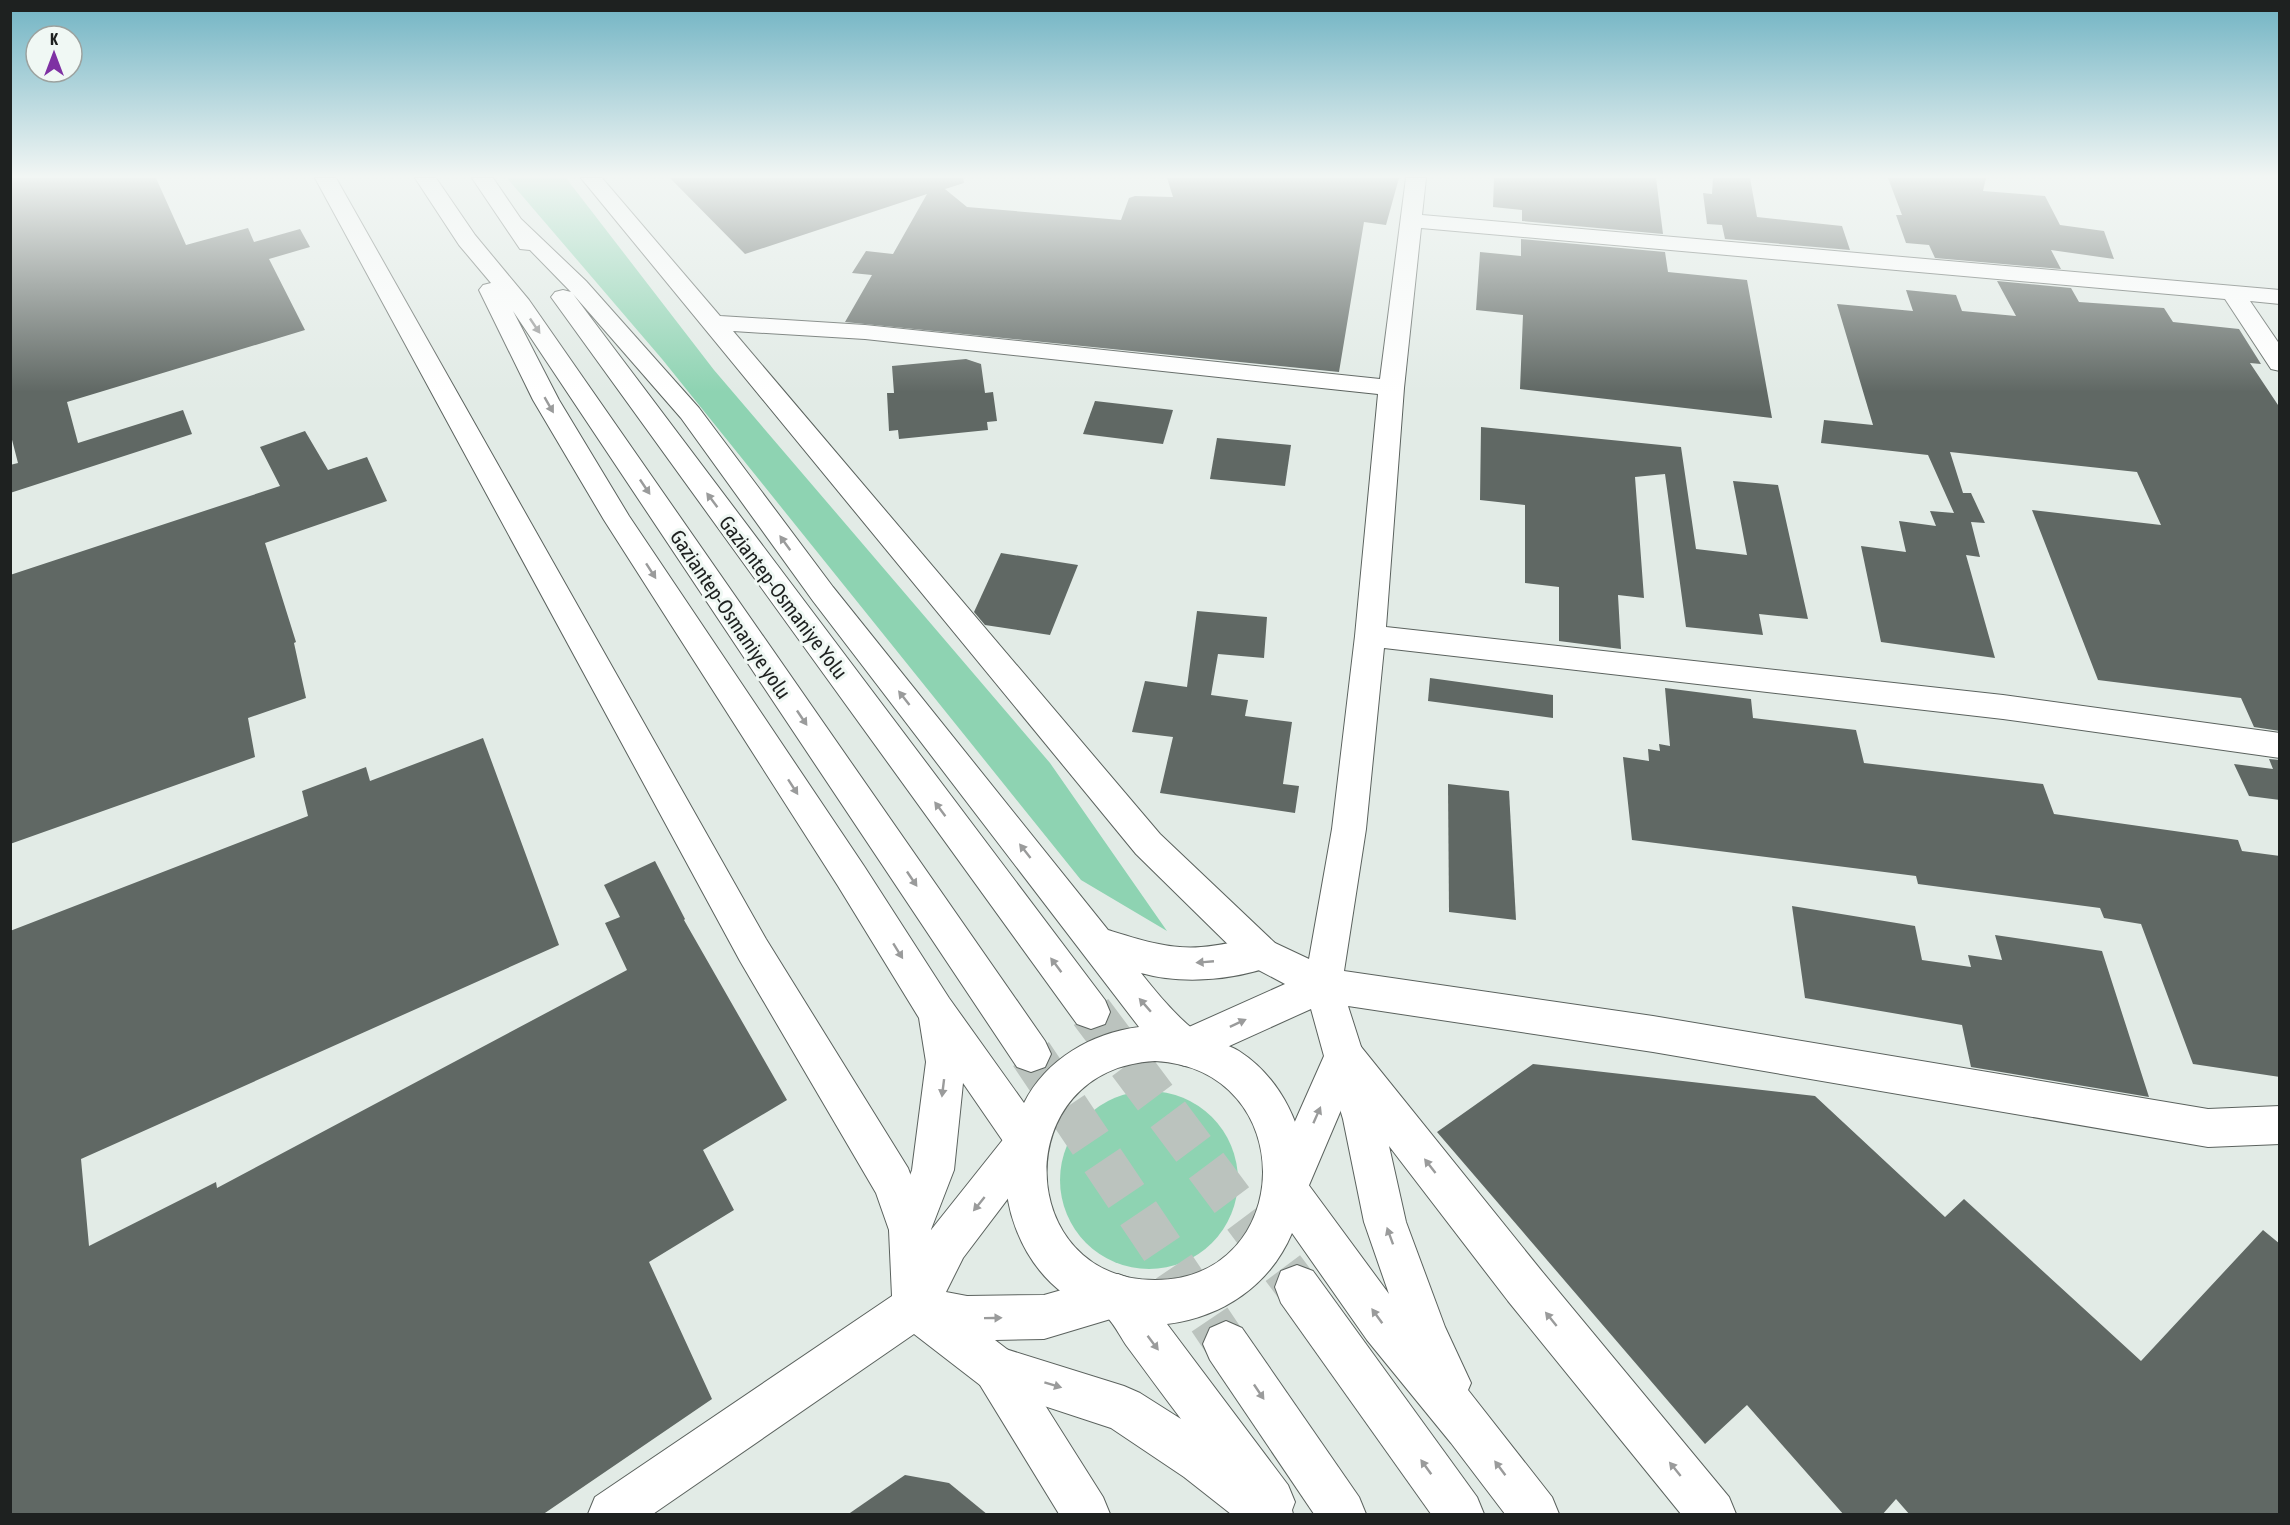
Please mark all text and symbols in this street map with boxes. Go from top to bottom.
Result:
north arrow [24,24,84,84]
text: K [50,30,58,48]
one-way arrow [529,318,541,334]
one-way arrow [543,397,554,413]
one-way arrow [639,479,651,495]
one-way arrow [706,492,718,508]
street label: Gaziantep-Osmaniye Yolu [715,511,853,683]
street label: Gaziantep-Osmaniye yolu [666,525,796,703]
one-way arrow [780,536,792,551]
one-way arrow [646,562,657,579]
one-way arrow [898,690,911,706]
one-way arrow [796,710,807,726]
one-way arrow [787,778,798,795]
one-way arrow [935,801,947,816]
one-way arrow [1019,844,1031,859]
one-way arrow [906,871,918,887]
one-way arrow [893,943,904,959]
one-way arrow [1195,957,1214,967]
one-way arrow [1051,958,1063,973]
one-way arrow [1139,998,1152,1013]
one-way arrow [1229,1019,1246,1028]
one-way arrow [938,1078,947,1097]
one-way arrow [1312,1106,1322,1124]
one-way arrow [1424,1158,1437,1174]
one-way arrow [974,1197,986,1212]
one-way arrow [1384,1227,1394,1245]
one-way arrow [1371,1309,1383,1325]
one-way arrow [1545,1312,1558,1327]
one-way arrow [983,1313,1002,1323]
one-way arrow [1147,1335,1159,1351]
one-way arrow [1044,1380,1062,1390]
one-way arrow [1253,1384,1264,1400]
one-way arrow [1420,1460,1432,1476]
one-way arrow [1494,1460,1506,1475]
one-way arrow [1669,1462,1682,1477]

